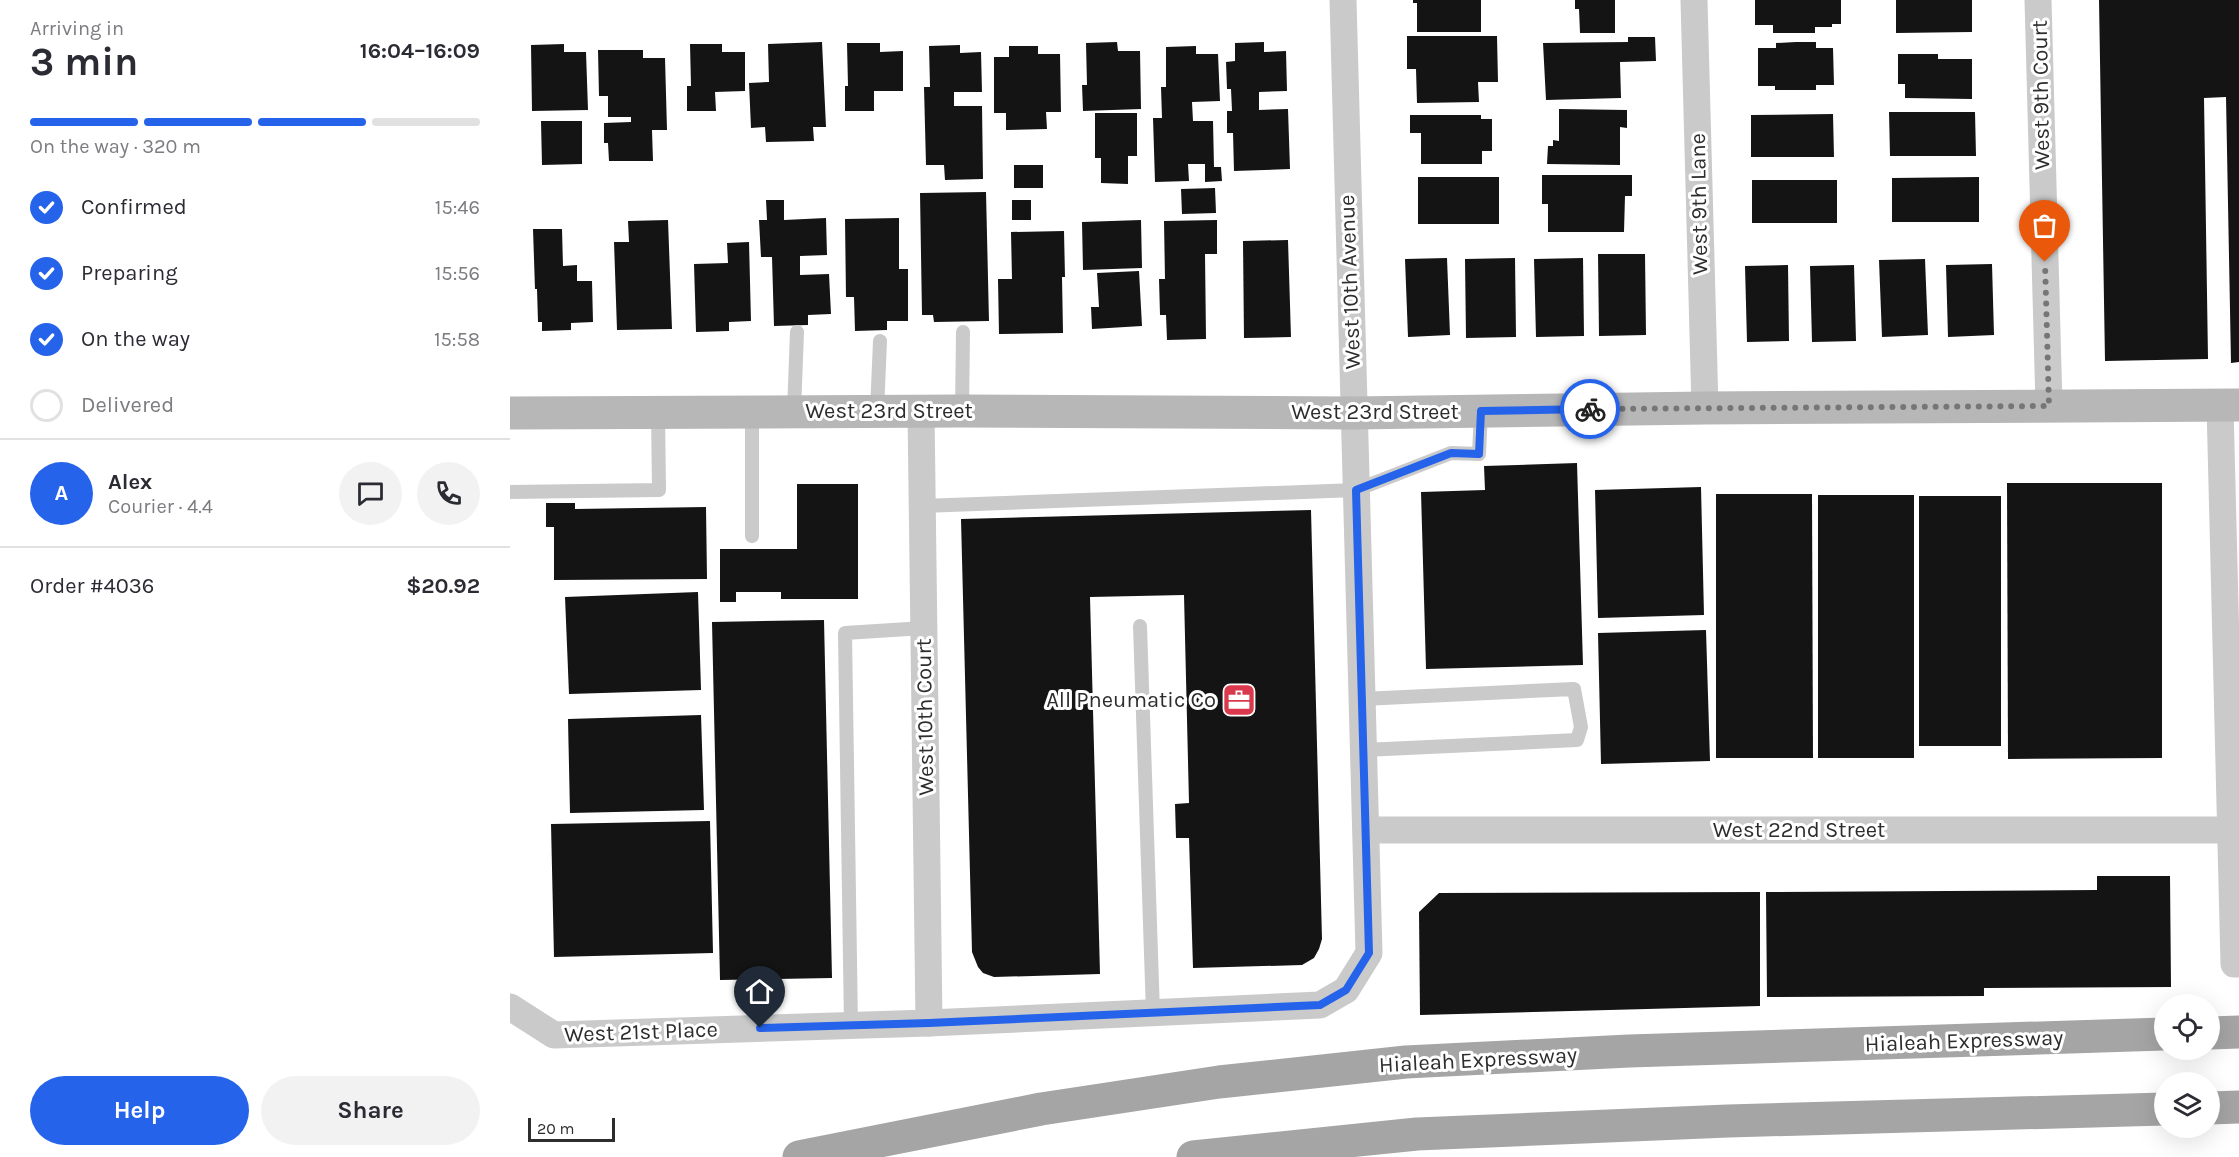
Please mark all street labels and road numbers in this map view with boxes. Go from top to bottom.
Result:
street label: West 9th Court [2027,20,2055,170]
street label: West 9th Lane [1685,133,1713,275]
street label: West 10th Avenue [1334,194,1366,370]
street label: West 23rd Street [805,398,973,424]
street label: West 23rd Street [1291,399,1459,425]
street label: West 10th Court [911,638,939,796]
street label: West 22nd Street [1713,817,1885,843]
street label: West 21st Place [564,1016,718,1048]
street label: Hialeah Expressway [1864,1025,2064,1057]
street label: Hialeah Expressway [1378,1042,1578,1078]

